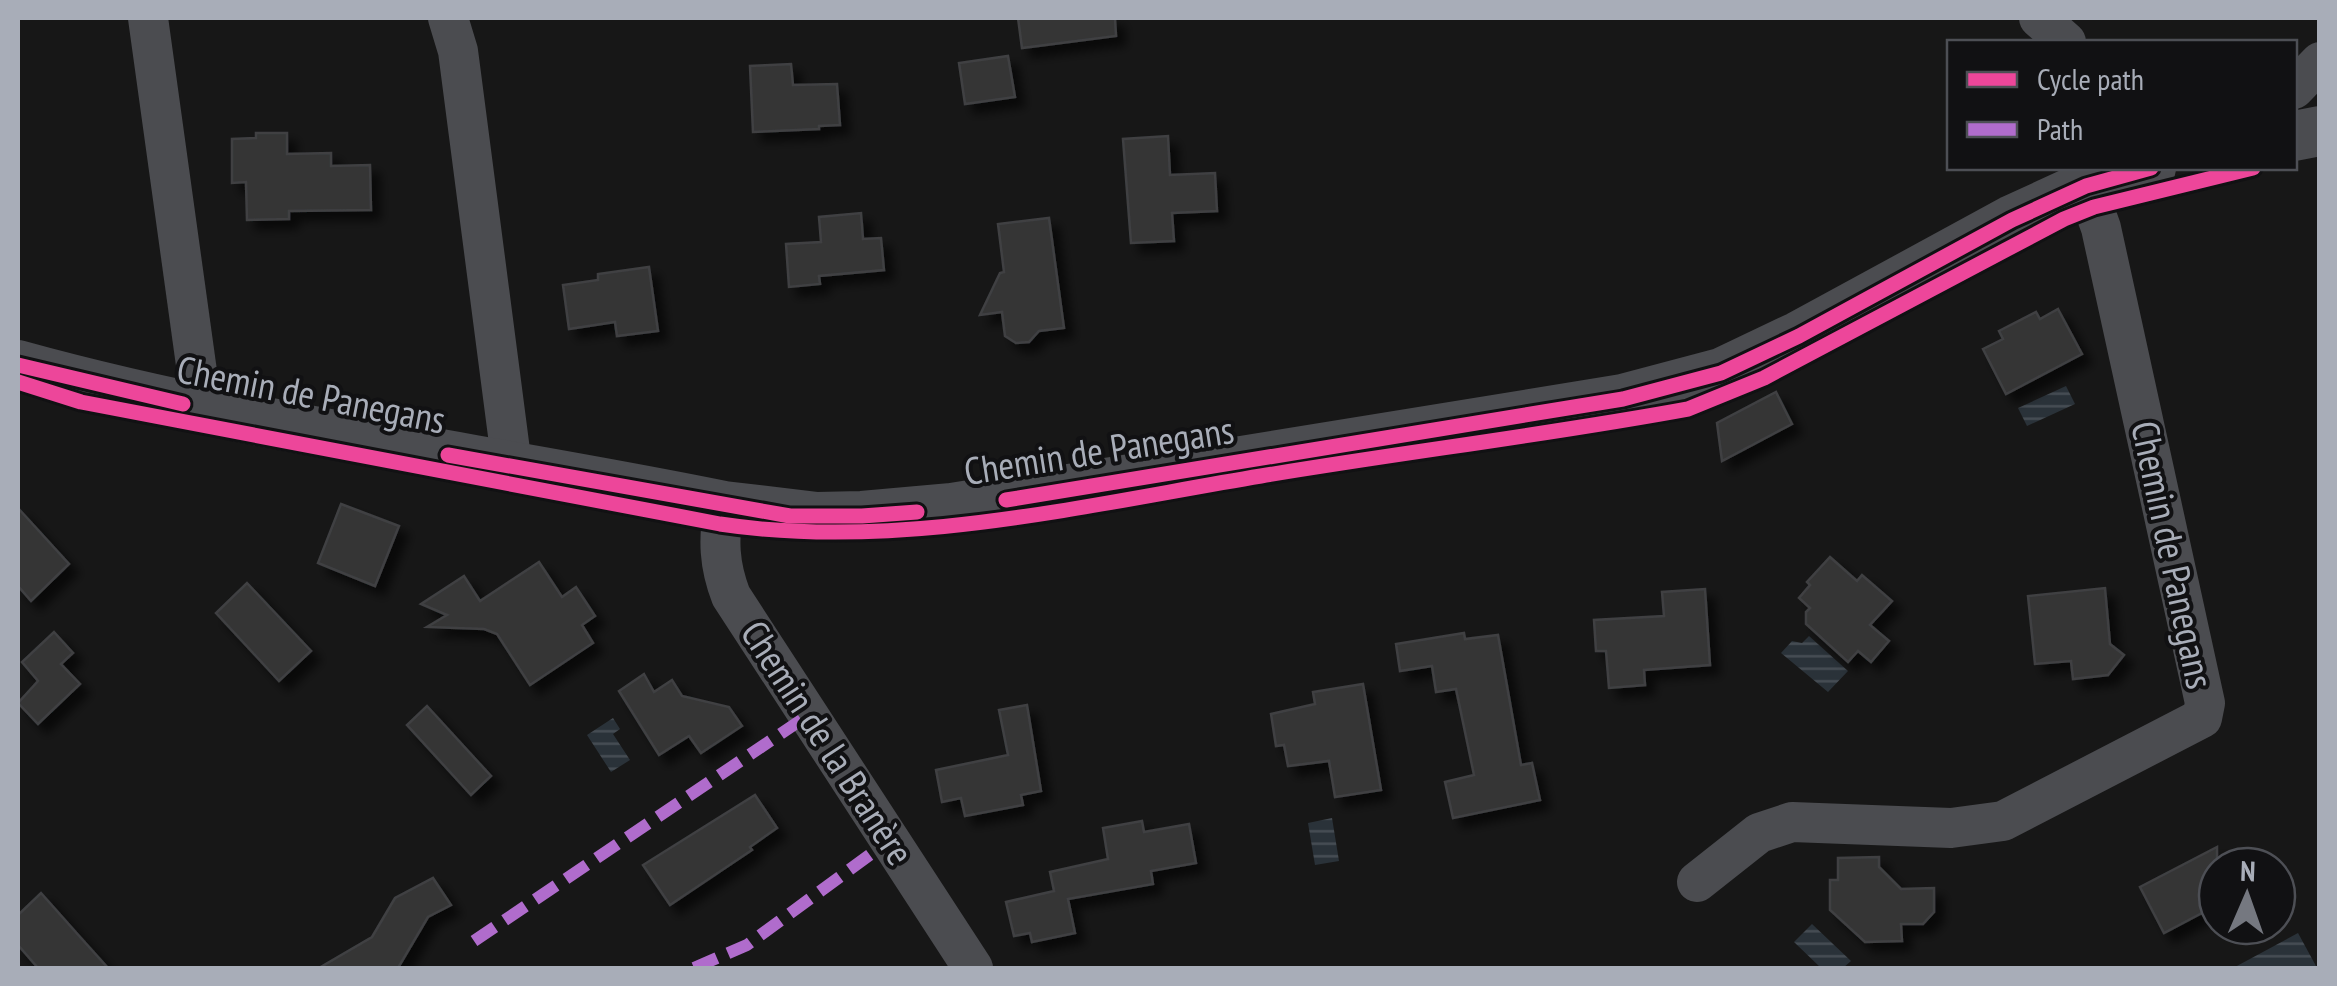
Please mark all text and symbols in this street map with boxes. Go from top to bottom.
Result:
legend [1947,40,2297,170]
text: Cycle path [2037,59,2144,98]
text: Path [2037,109,2083,148]
street label: Chemin de Panegans [173,344,450,444]
street label: Chemin de Panegans [960,404,1237,495]
street label: Chemin de Panegans [2121,416,2226,693]
street label: Chemin de la Branère [731,611,926,874]
north arrow [2197,846,2297,946]
text: N [2240,852,2256,889]

